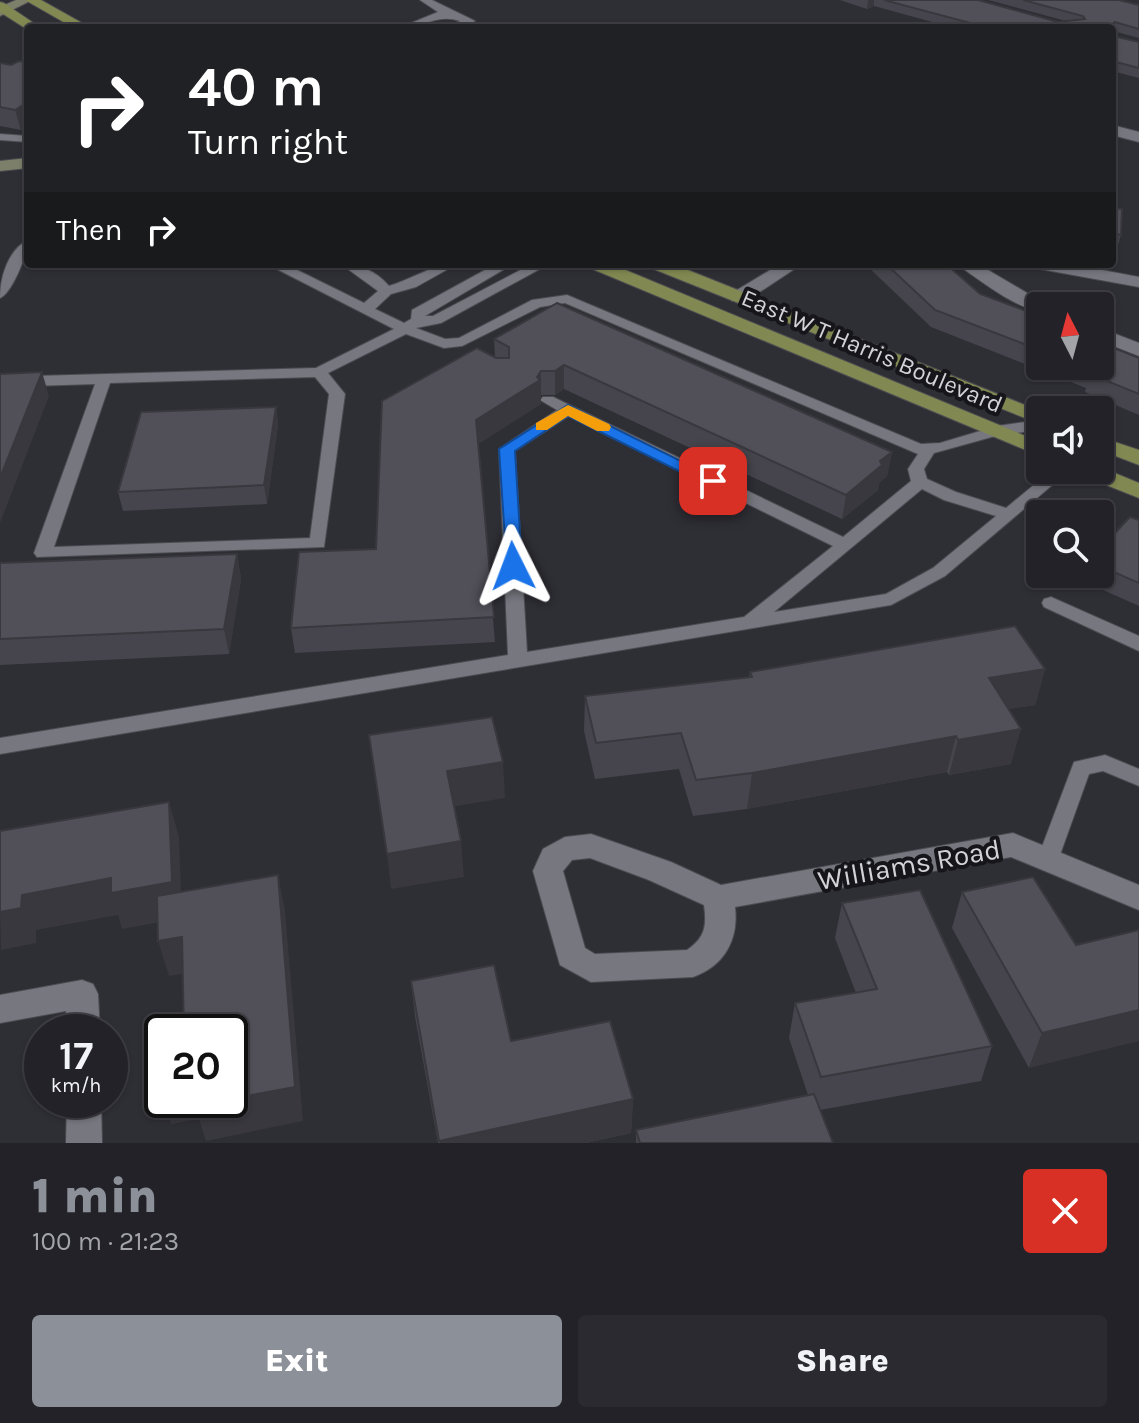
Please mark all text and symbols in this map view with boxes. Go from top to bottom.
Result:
text: 40 m [188,54,324,119]
icon: right [56,56,160,160]
text: Turn right [188,121,348,163]
icon: right [139,208,183,252]
text: Then [56,212,123,248]
street label: East W T Harris Boulevard [737,283,1007,419]
north arrow [1026,292,1114,380]
map controls [1026,292,1114,588]
button: sound [1026,396,1114,484]
pin [679,447,747,515]
icon: arrive [691,459,735,503]
button: search [1026,500,1114,588]
position arrow [471,524,555,608]
street label: Williams Road [815,832,1003,897]
speed limit sign: 20 [144,1014,248,1118]
text: 17 [59,1032,93,1079]
text: km/h [51,1074,101,1097]
text: 1 min [32,1168,158,1224]
button: close [1023,1169,1107,1253]
text: 100 m · 21:23 [32,1226,179,1257]
button: Exit [32,1315,562,1407]
button: Share [578,1315,1107,1407]

